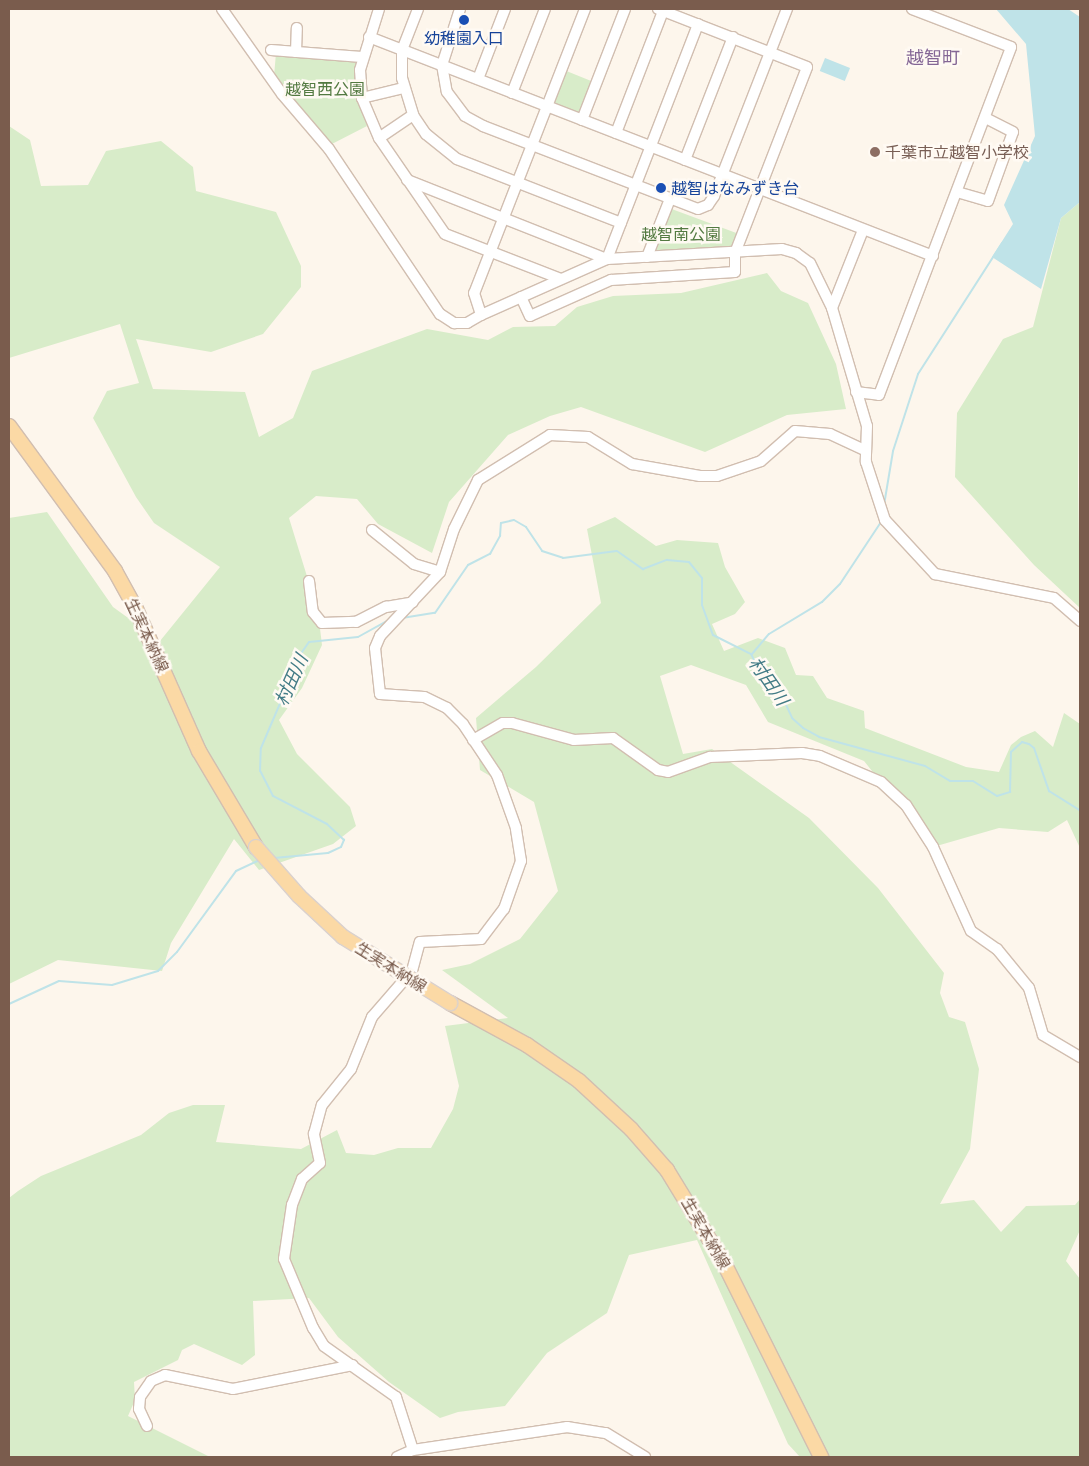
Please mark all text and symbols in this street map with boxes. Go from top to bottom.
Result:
marker: 幼稚園入口 [458,14,470,26]
place label: 幼稚園入口 [424,28,504,48]
district label: 越智町 [906,46,960,68]
park label: 越智西公園 [285,79,365,99]
place label: 千葉市立越智小学校 [885,142,1029,162]
marker: 千葉市立越智小学校 [869,146,881,158]
place label: 越智はなみずき台 [671,178,799,198]
marker: 越智はなみずき台 [655,182,667,194]
park label: 越智南公園 [641,224,721,244]
street label: 生実本納線 [121,595,173,675]
water label: 村田川 [270,651,312,709]
water label: 村田川 [745,653,793,709]
street label: 生実本納線 [352,938,430,996]
street label: 生実本納線 [678,1194,734,1272]

